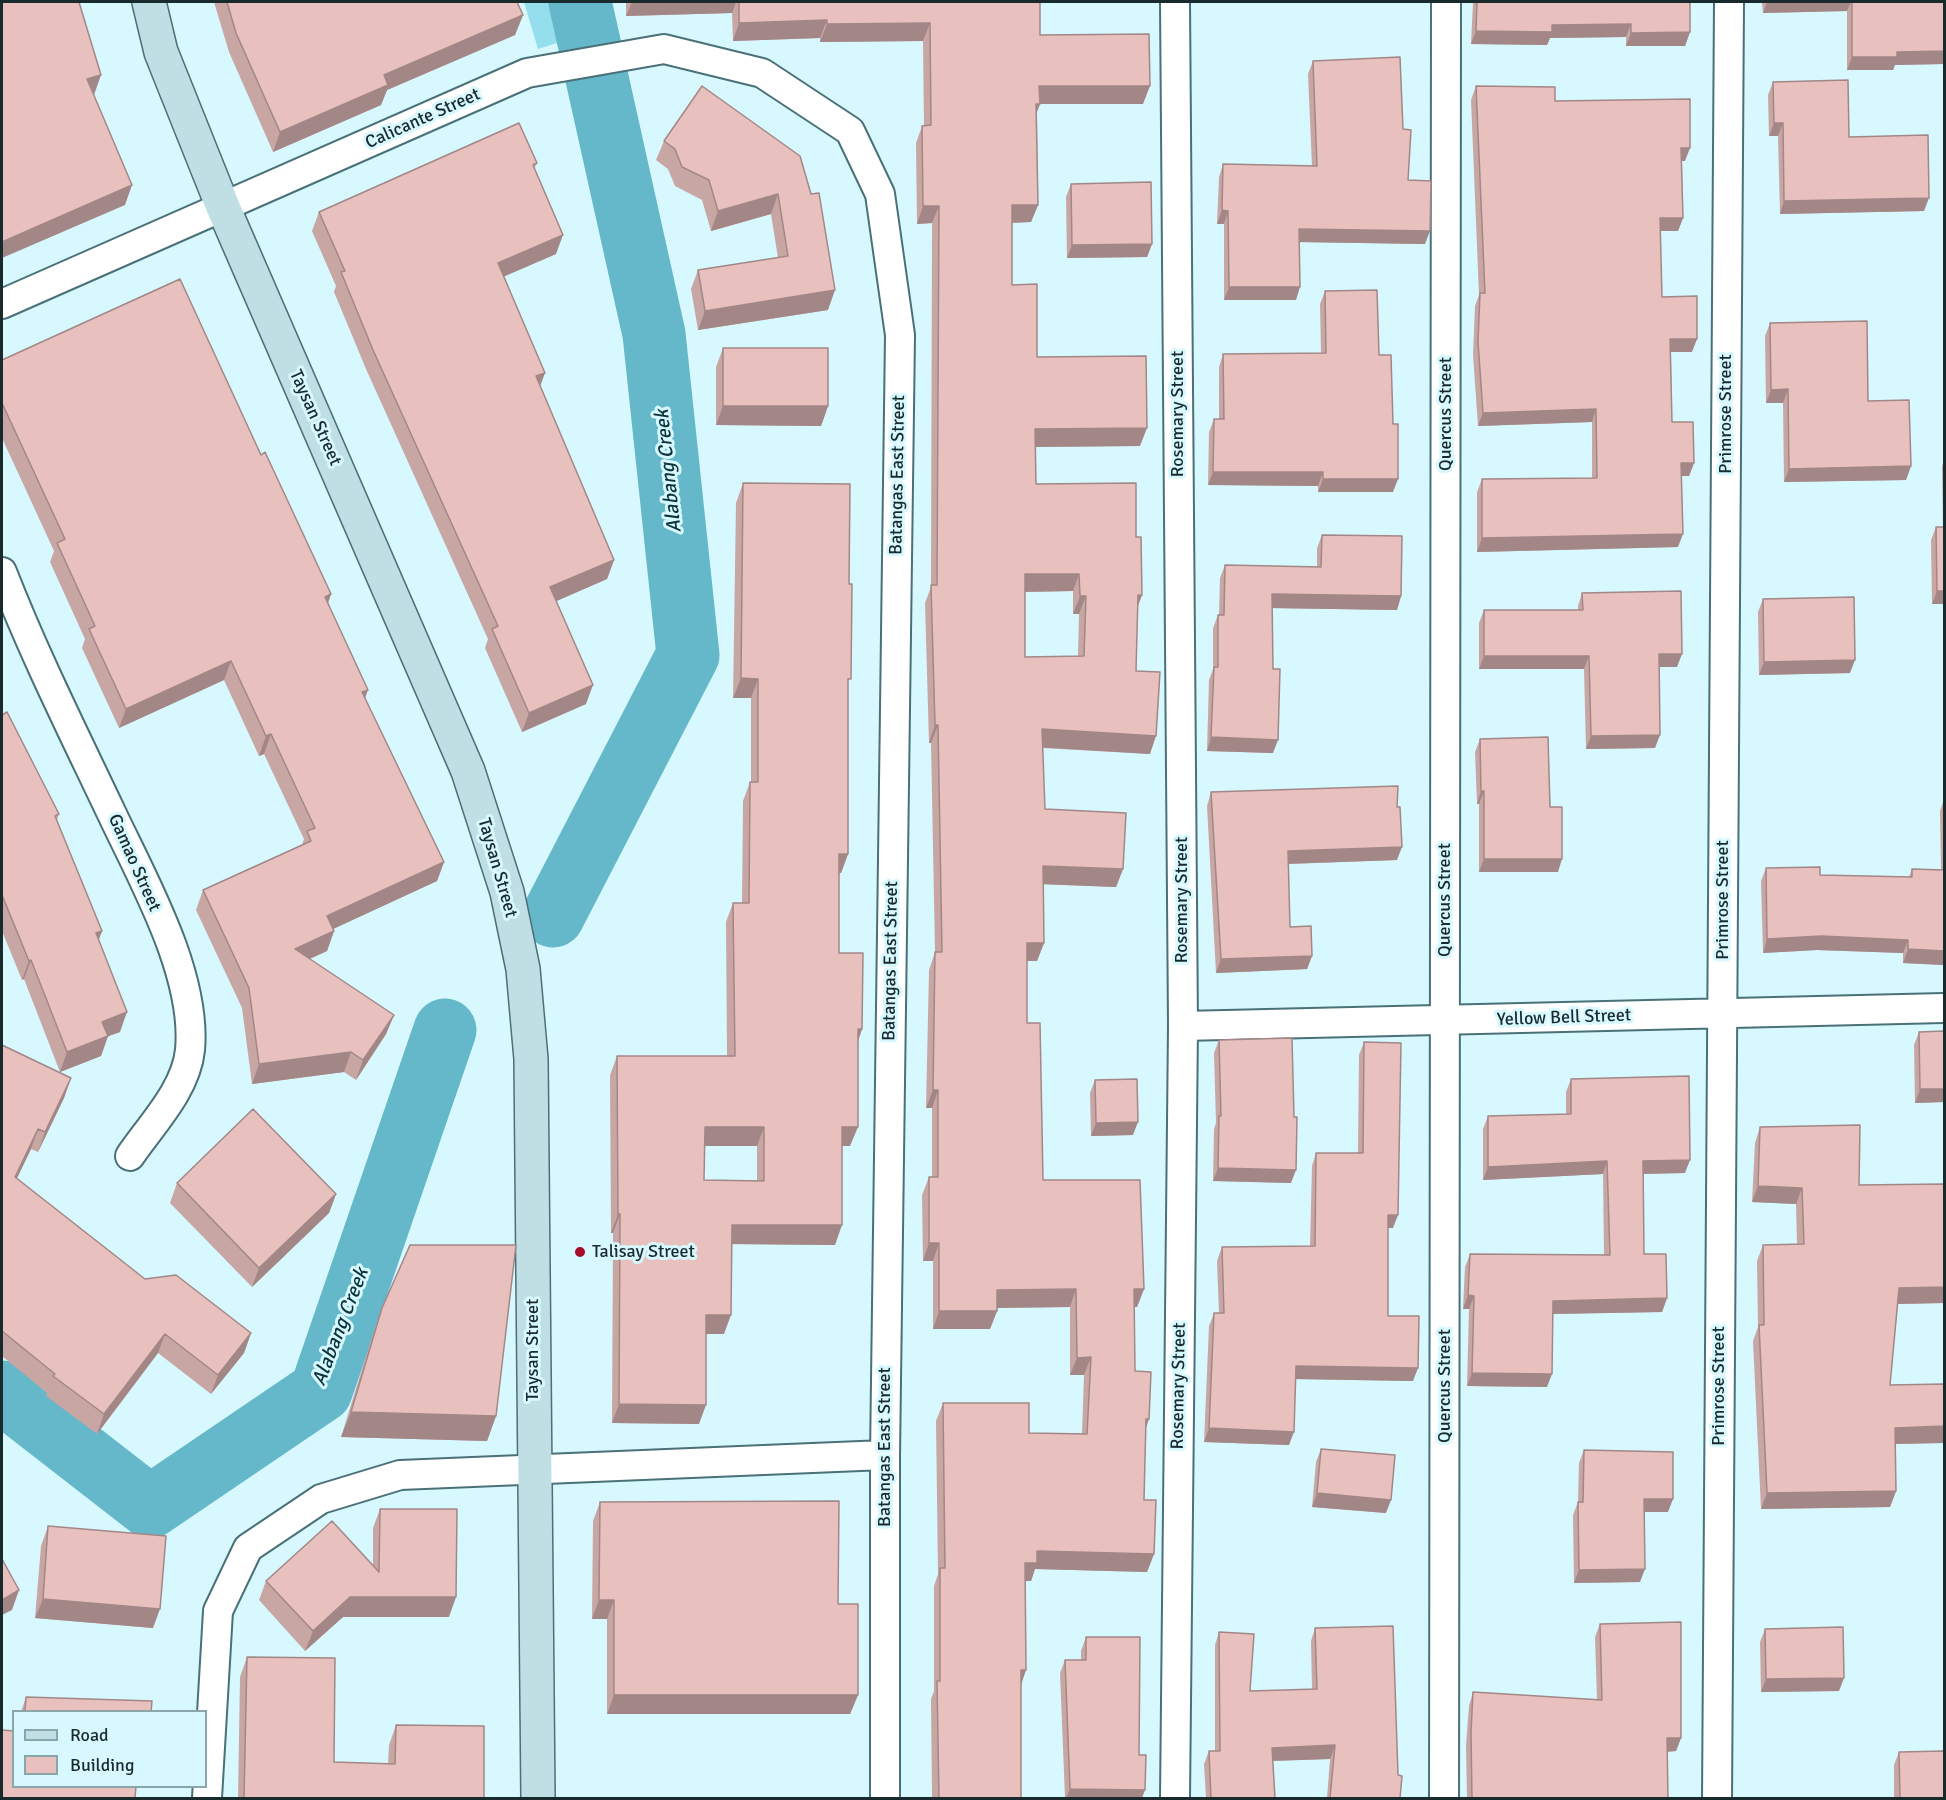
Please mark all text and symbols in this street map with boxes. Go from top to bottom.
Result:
street label: Calicante Street [362,84,484,154]
street label: Rosemary Street [1167,351,1189,477]
street label: Primrose Street [1715,354,1737,474]
street label: Quercus Street [1435,357,1457,471]
street label: Taysan Street [284,367,346,469]
street label: Batangas East Street [886,395,910,555]
water label: Alabang Creek [651,408,687,534]
street label: Gamao Street [103,811,165,915]
street label: Taysan Street [472,816,522,920]
street label: Rosemary Street [1171,837,1193,963]
street label: Primrose Street [1712,840,1734,960]
street label: Quercus Street [1434,843,1456,957]
street label: Batangas East Street [879,881,903,1041]
street label: Yellow Bell Street [1496,1005,1632,1031]
place label: Talisay Street [592,1241,695,1263]
marker: Talisay Street [573,1245,587,1259]
water label: Alabang Creek [308,1265,374,1389]
street label: Taysan Street [522,1299,544,1401]
street label: Rosemary Street [1167,1322,1191,1450]
street label: Primrose Street [1708,1326,1730,1446]
street label: Quercus Street [1434,1329,1456,1443]
street label: Batangas East Street [874,1367,896,1527]
legend [12,1710,207,1788]
text: Road [70,1724,109,1746]
text: Building [70,1754,134,1776]

